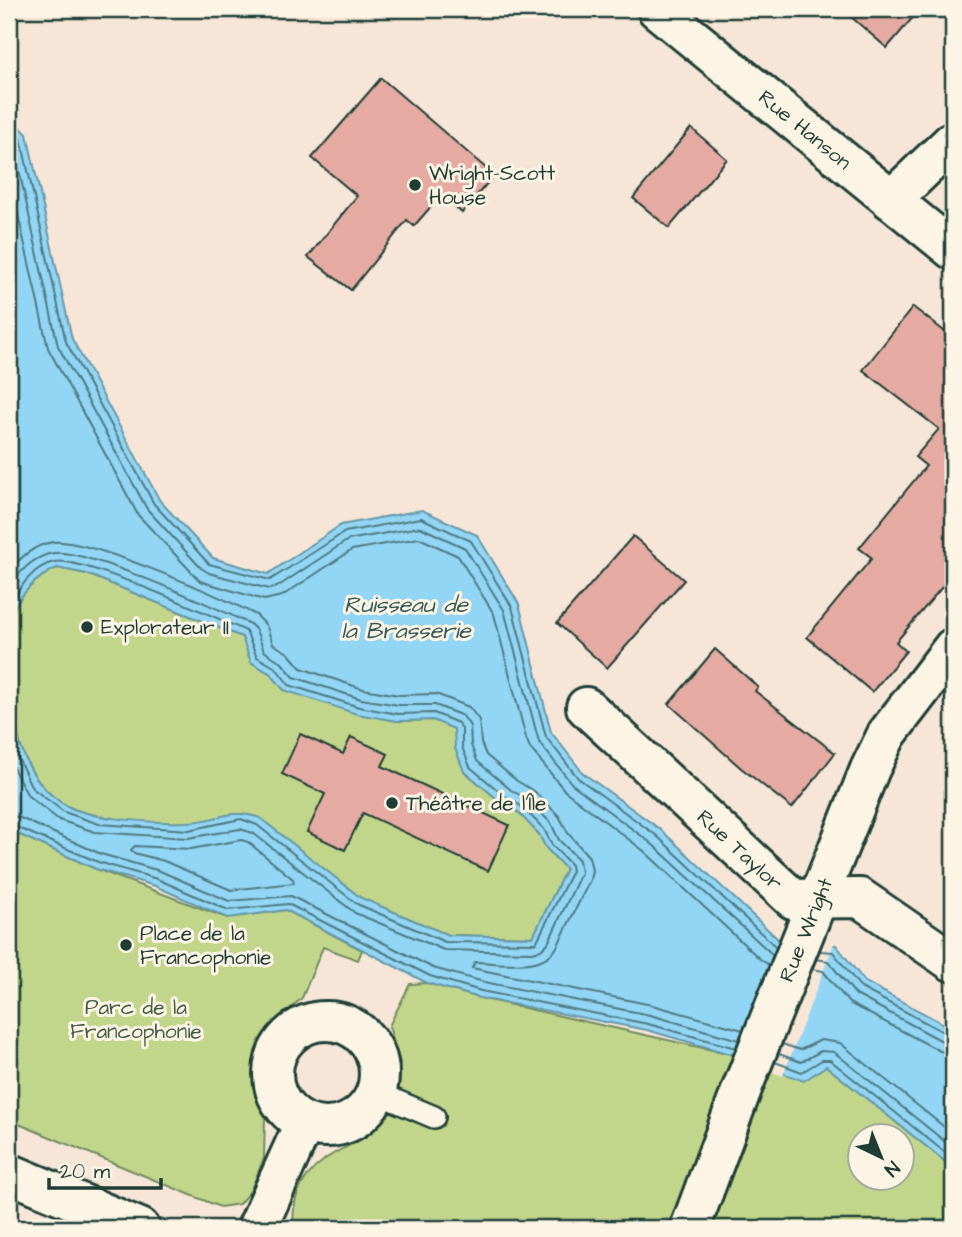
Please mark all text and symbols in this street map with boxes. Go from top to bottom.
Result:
street label: Rue Hanson [752,83,858,176]
place label: Wright-Scott House [429,159,556,212]
marker: Wright-Scott House [407,177,423,193]
water label: Ruisseau de la Brasserie [341,589,472,647]
place label: Explorateur II [101,613,229,643]
marker: Explorateur II [79,619,95,635]
place label: Théâtre de l'Île [406,789,546,818]
marker: Théâtre de l'Île [384,795,400,811]
street label: Rue Taylor [691,803,790,897]
street label: Rue Wright [772,873,840,986]
place label: Place de la Francophonie [140,919,271,973]
marker: Place de la Francophonie [118,937,134,953]
park label: Parc de la Francophonie [70,993,202,1047]
north arrow [846,1122,916,1192]
scale bar [49,1146,161,1190]
text: N [878,1154,905,1182]
text: 20 m [60,1157,111,1186]

